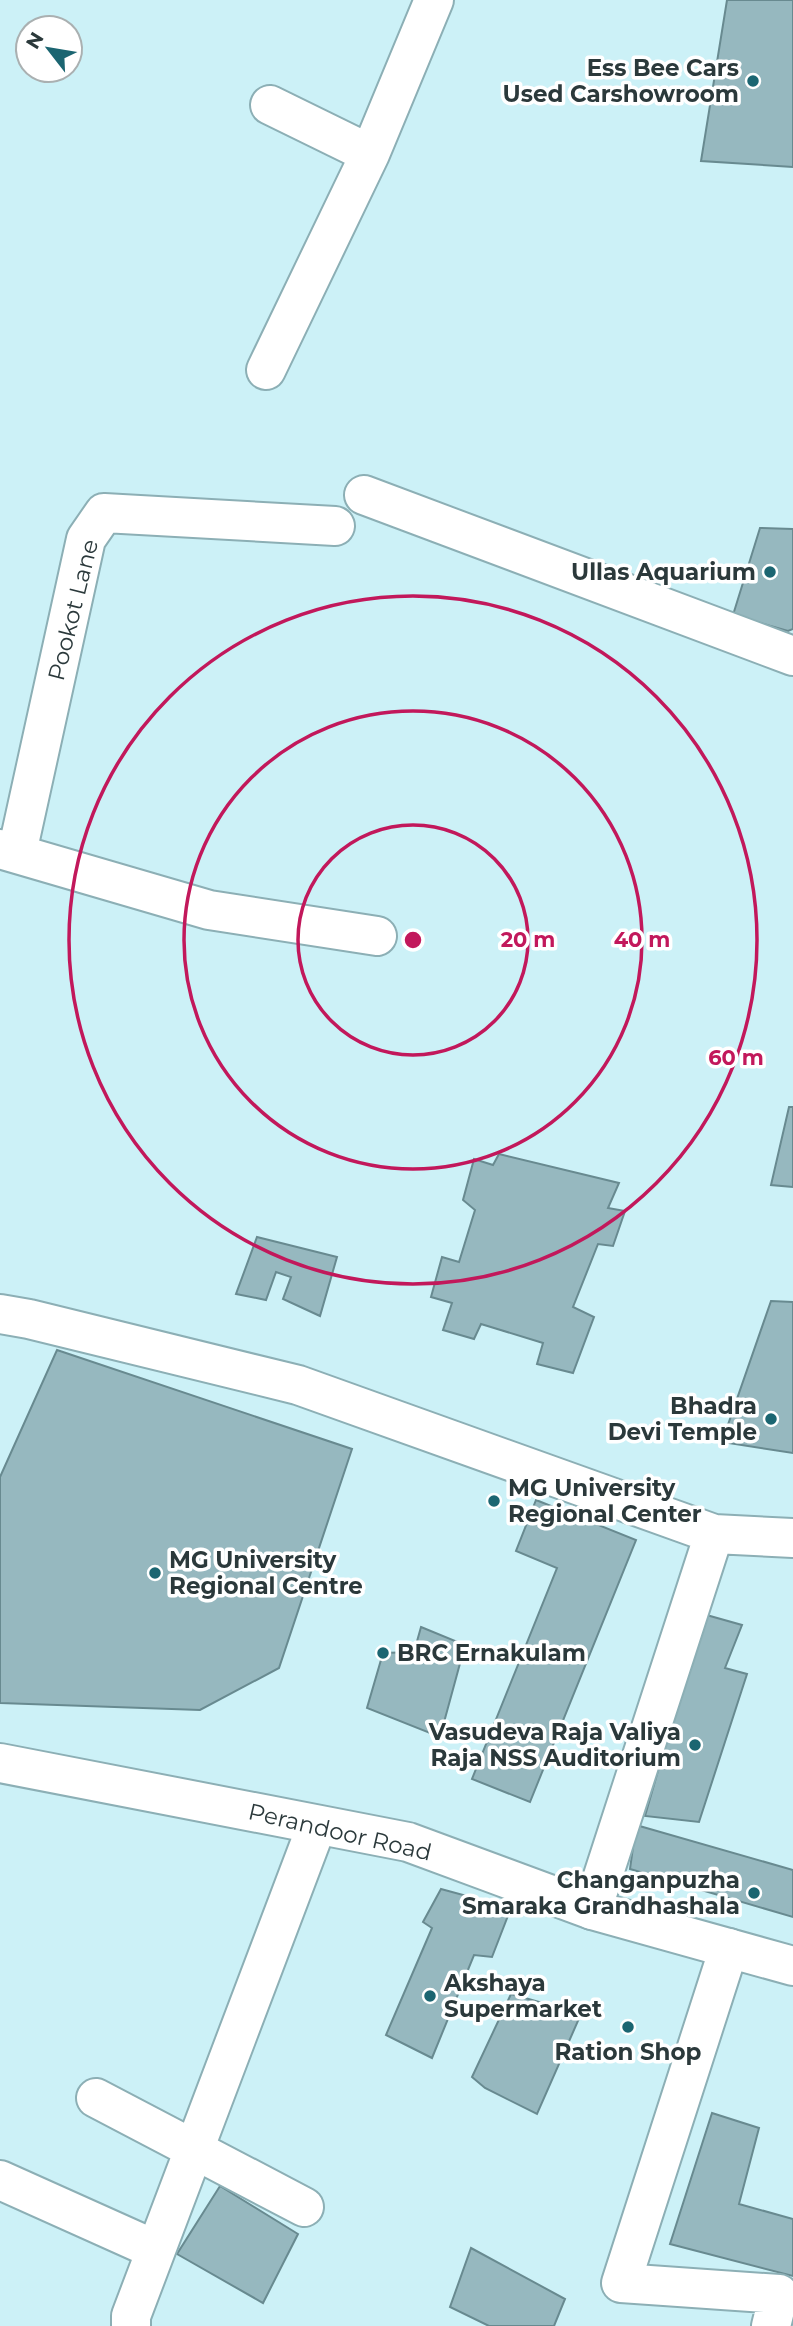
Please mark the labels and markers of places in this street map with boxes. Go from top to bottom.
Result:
place label: Ess Bee Cars Used Carshowroom [503,54,739,108]
marker: Ess Bee Cars Used Carshowroom [745,73,761,89]
place label: Ullas Aquarium [571,558,756,586]
marker: Ullas Aquarium [762,564,778,580]
centre of rings [401,928,425,952]
place label: Bhadra Devi Temple [608,1392,757,1446]
marker: Bhadra Devi Temple [763,1411,779,1427]
place label: MG University Regional Center [508,1474,702,1528]
marker: MG University Regional Center [486,1493,502,1509]
place label: MG University Regional Centre [169,1546,363,1600]
marker: MG University Regional Centre [147,1565,163,1581]
place label: BRC Ernakulam [397,1639,586,1667]
marker: BRC Ernakulam [375,1645,391,1661]
place label: Vasudeva Raja Valiya Raja NSS Auditorium [428,1718,681,1772]
marker: Vasudeva Raja Valiya Raja NSS Auditorium [687,1737,703,1753]
place label: Changanpuzha Smaraka Grandhashala [462,1866,740,1920]
marker: Changanpuzha Smaraka Grandhashala [746,1885,762,1901]
place label: Akshaya Supermarket [443,1969,602,2023]
marker: Akshaya Supermarket [422,1988,438,2004]
marker: Ration Shop [620,2019,636,2035]
place label: Ration Shop [555,2038,702,2066]

